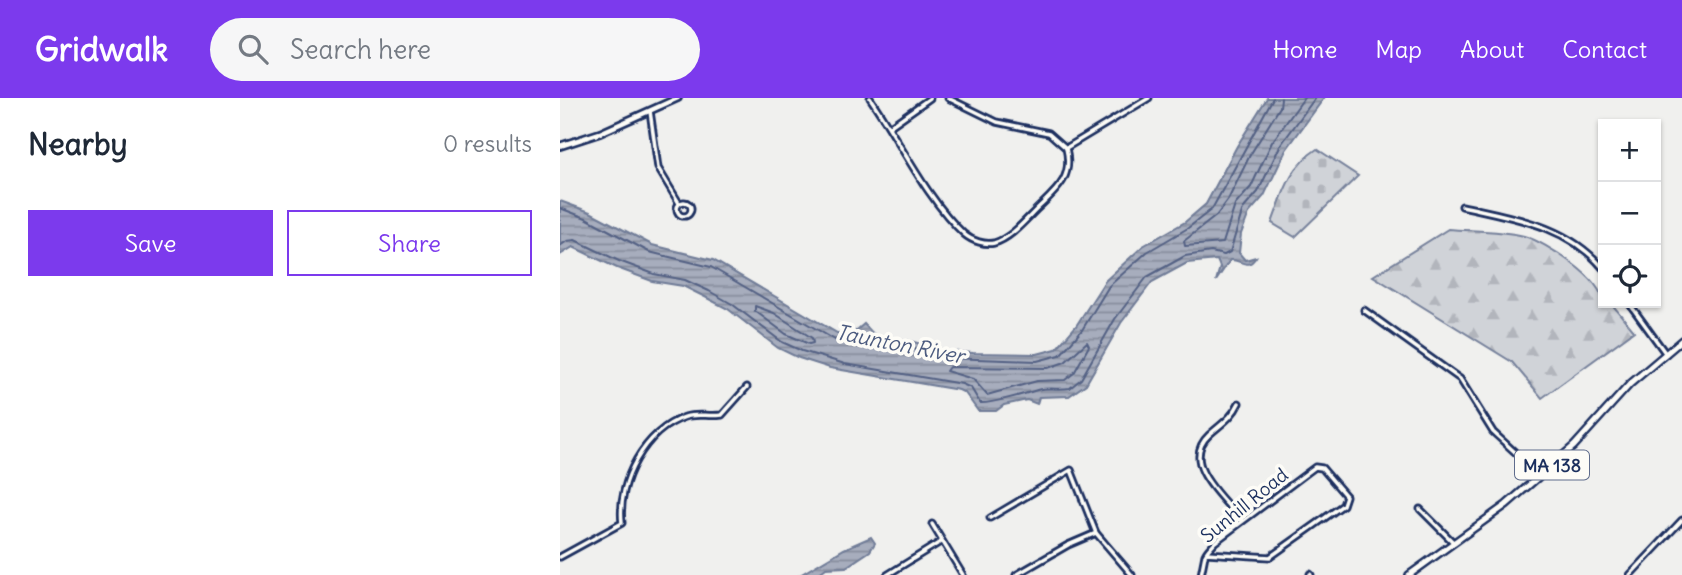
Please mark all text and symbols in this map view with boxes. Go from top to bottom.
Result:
search box [210,18,700,81]
text: Gridwalk [35,28,168,70]
icon: search [234,30,272,68]
text: Search here [290,33,431,66]
text: Home [1273,34,1337,64]
text: Map [1375,34,1422,64]
text: About [1460,34,1524,64]
text: Contact [1562,34,1647,64]
map controls [1598,119,1661,308]
button: + [1598,119,1661,182]
text: Nearby [28,125,128,163]
text: 0 results [443,129,532,158]
button: − [1598,182,1661,245]
button: Save [28,210,273,276]
button: Share [287,210,532,276]
button: locate [1598,245,1661,308]
water label: Taunton River [834,318,969,370]
road number: MA 138 [1515,450,1589,480]
street label: Sunhill Road [1195,462,1293,548]

